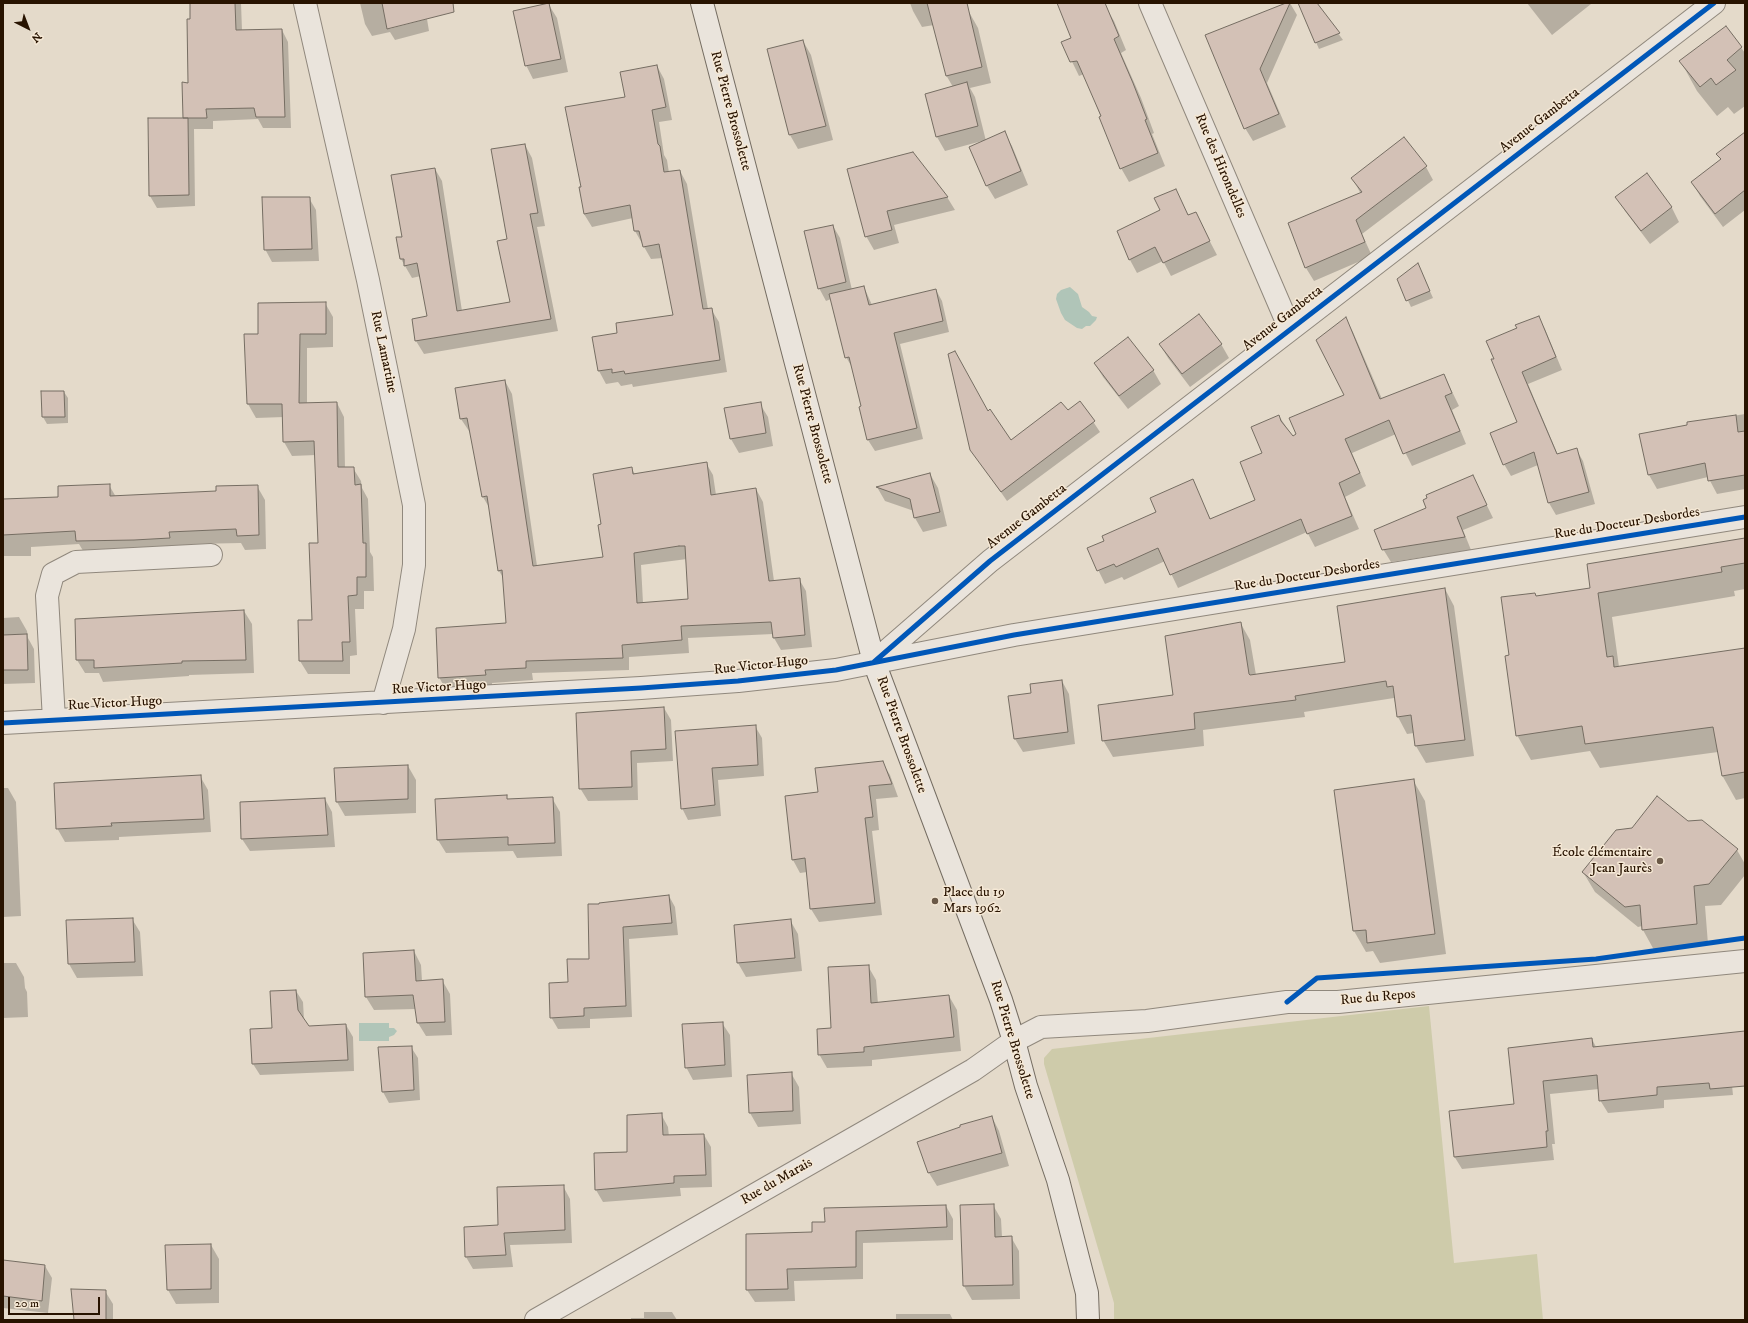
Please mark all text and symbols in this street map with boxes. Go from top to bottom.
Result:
north arrow [8,8,48,48]
text: N [28,29,44,45]
street label: Rue Pierre Brossolette [706,49,754,173]
street label: Avenue Gambetta [1497,85,1583,157]
street label: Rue des Hirondelles [1190,111,1250,221]
street label: Avenue Gambetta [1240,283,1326,355]
street label: Rue Lamartine [366,309,400,395]
street label: Rue Pierre Brossolette [788,362,836,486]
street label: Avenue Gambetta [984,481,1070,553]
street label: Rue du Docteur Desbordes [1553,504,1701,544]
street label: Rue du Docteur Desbordes [1233,556,1381,596]
street label: Rue Victor Hugo [713,653,809,679]
street label: Rue Pierre Brossolette [872,674,930,796]
street label: Rue Victor Hugo [391,677,487,699]
street label: Rue Victor Hugo [67,693,163,715]
place label: École élémentaire Jean Jaurès [1552,845,1652,878]
marker: École élémentaire Jean Jaurès [1655,856,1665,866]
place label: Place du 19 Mars 1962 [943,885,1005,918]
marker: Place du 19 Mars 1962 [930,896,940,906]
street label: Rue Pierre Brossolette [986,979,1038,1101]
street label: Rue du Repos [1340,986,1416,1010]
street label: Rue du Marais [738,1155,816,1209]
scale bar [10,1289,102,1315]
text: 20 m [15,1296,39,1311]

